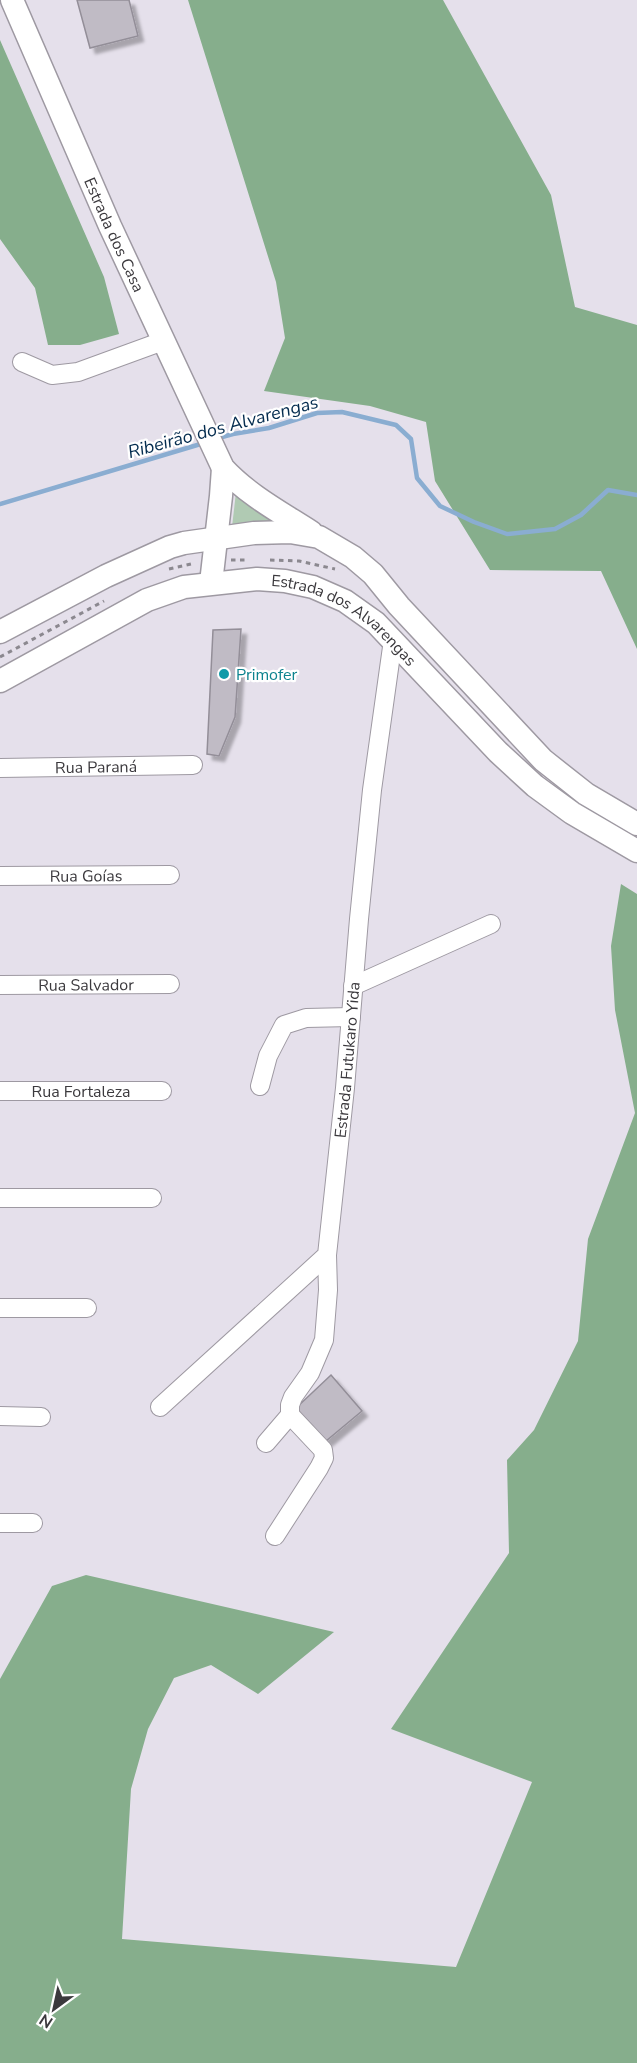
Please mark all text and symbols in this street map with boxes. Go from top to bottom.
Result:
street label: Estrada dos Casa [78,174,149,296]
water label: Ribeirão dos Alvarengas [125,390,321,464]
street label: Estrada dos Alvarengas [270,570,421,671]
place label: Primofer [236,664,298,686]
marker: Primofer [217,667,231,681]
street label: Rua Paraná [55,756,137,779]
street label: Rua Goías [50,865,122,888]
street label: Rua Salvador [38,974,134,997]
street label: Estrada Futukaro Yida [330,981,366,1139]
street label: Rua Fortaleza [32,1081,130,1103]
north arrow [24,1979,84,2039]
text: N [35,2008,57,2033]

